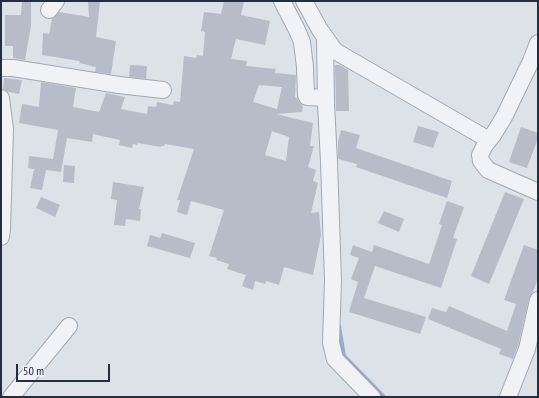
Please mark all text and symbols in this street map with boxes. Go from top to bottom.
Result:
scale bar [18,356,112,382]
text: 50 m [23,363,44,378]

